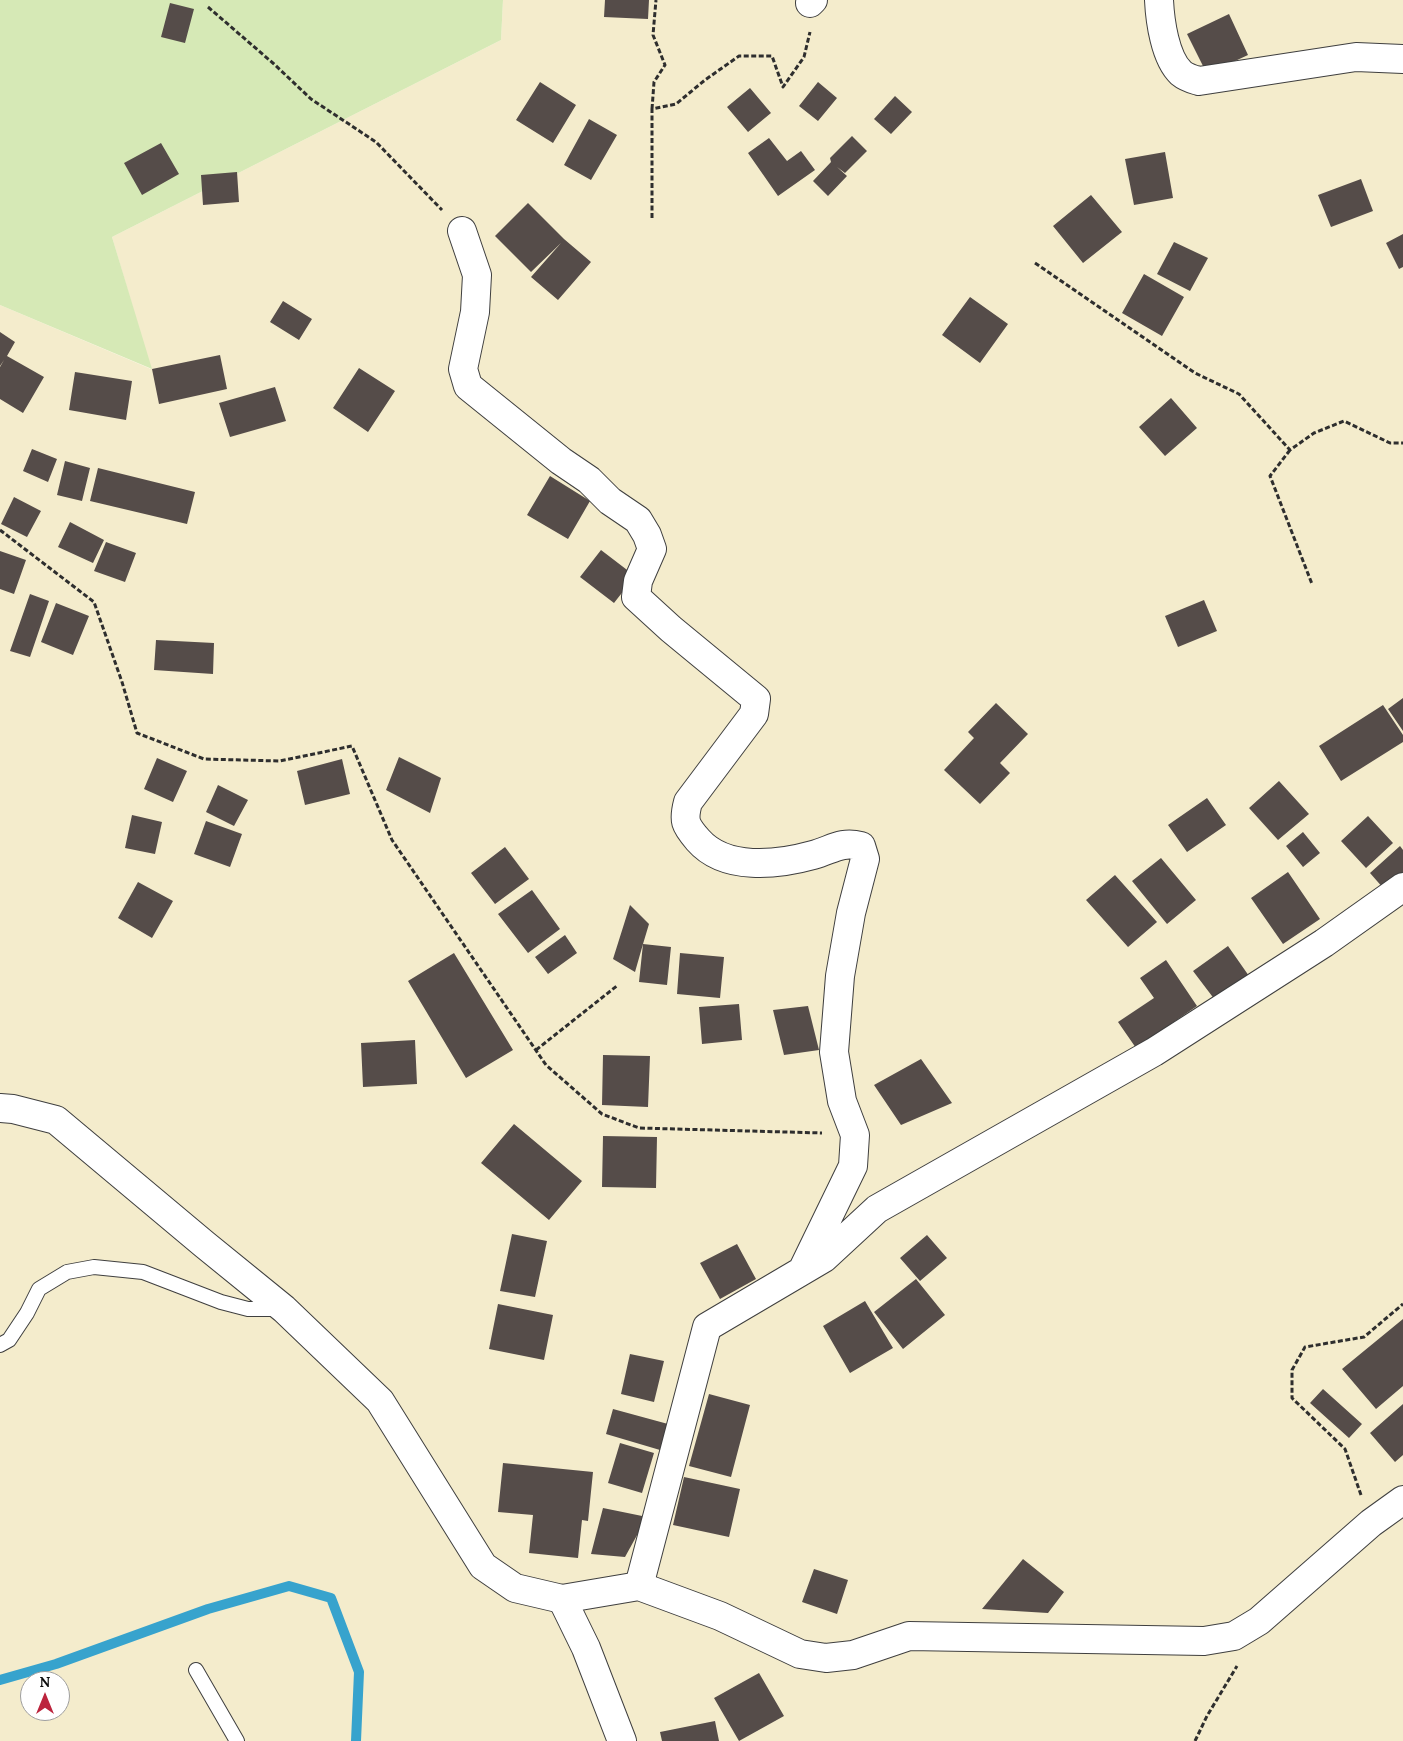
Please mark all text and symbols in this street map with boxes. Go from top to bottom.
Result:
north arrow [20,1671,70,1721]
text: N [40,1673,50,1691]

